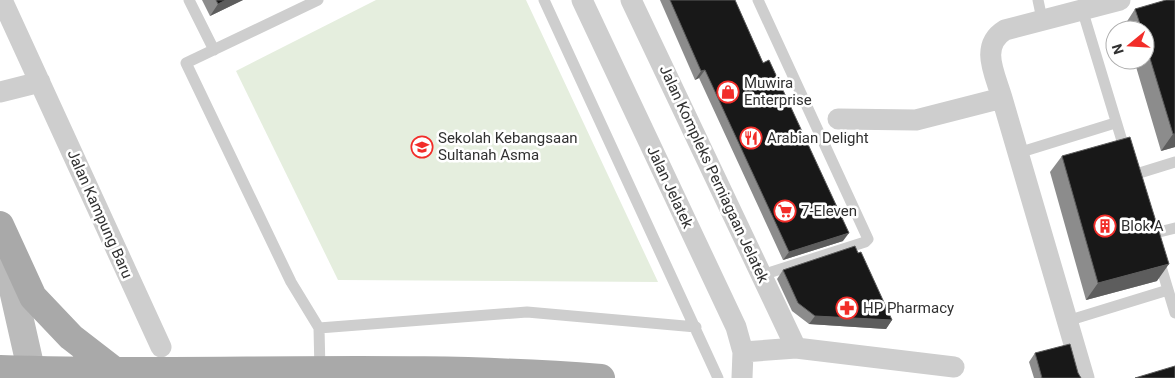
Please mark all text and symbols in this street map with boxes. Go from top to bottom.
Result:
north arrow [1105,20,1155,70]
text: N [1108,42,1127,56]
street label: Jalan Kompleks Perniagaan Jelatek [656,62,773,286]
place label: Muwira Enterprise [744,74,812,109]
shop icon: Muwira Enterprise [716,80,740,104]
restaurant icon: Arabian Delight [739,126,763,150]
place label: Sekolah Kebangsaan Sultanah Asma [438,129,578,164]
place label: Arabian Delight [767,129,869,147]
school or university icon: Sekolah Kebangsaan Sultanah Asma [410,135,434,159]
street label: Jalan Jelatek [643,143,697,231]
street label: Jalan Kampung Baru [64,147,136,281]
supermarket icon: 7-Eleven [773,199,797,223]
place label: 7-Eleven [801,202,857,220]
building icon: Blok A [1093,214,1117,238]
place label: Blok A [1121,217,1164,235]
pharmacy icon: HP Pharmacy [835,296,859,320]
place label: HP Pharmacy [863,299,954,317]

